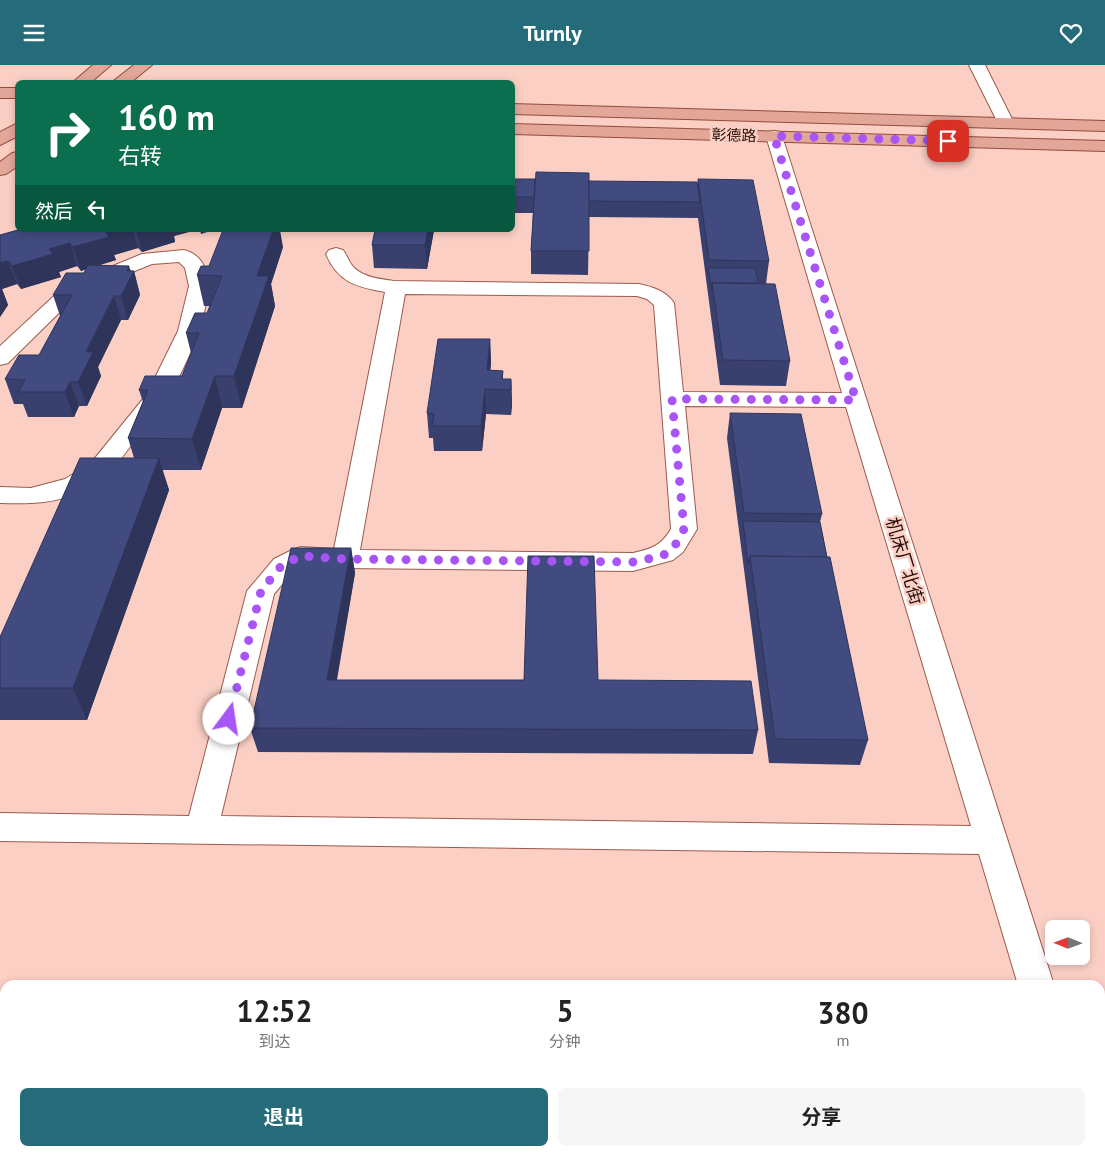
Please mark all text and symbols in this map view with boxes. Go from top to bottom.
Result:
icon: menu [20,19,48,47]
text: Turnly [523,19,582,47]
icon: heart [1057,19,1085,47]
text: 160 m [118,94,215,140]
icon: right [35,100,100,165]
pin [927,120,969,162]
street label: 彰德路 [711,125,757,145]
icon: arrive [934,127,962,155]
text: 右转 [118,142,162,170]
icon: left [83,195,111,223]
text: 然后 [35,199,73,223]
street label: 机床厂北街 [881,515,929,607]
position arrow [202,692,254,744]
north arrow [1045,920,1090,965]
map controls [1045,920,1090,965]
text: 12:52 [236,991,313,1030]
text: 5 [557,991,574,1030]
text: 380 [818,993,869,1032]
text: m [837,1030,850,1050]
text: 到达 [259,1031,291,1051]
text: 分钟 [549,1031,581,1051]
button: 退出 [20,1088,548,1146]
button: 分享 [558,1088,1085,1146]

